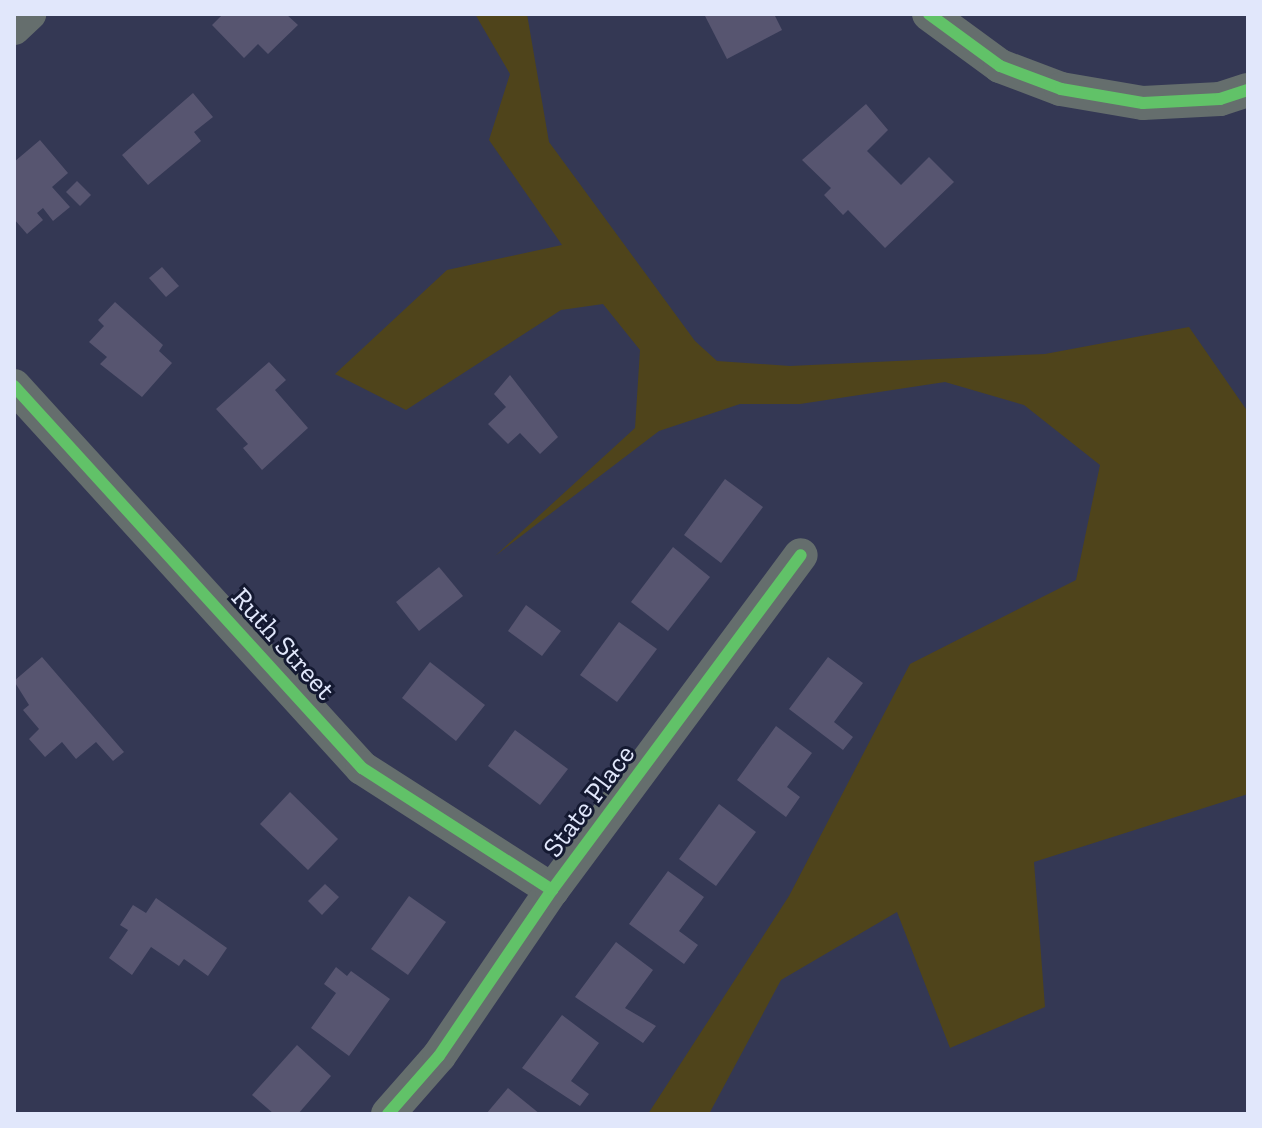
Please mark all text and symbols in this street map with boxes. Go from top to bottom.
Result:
street label: Ruth Street [224,581,342,707]
street label: State Place [536,738,642,864]

